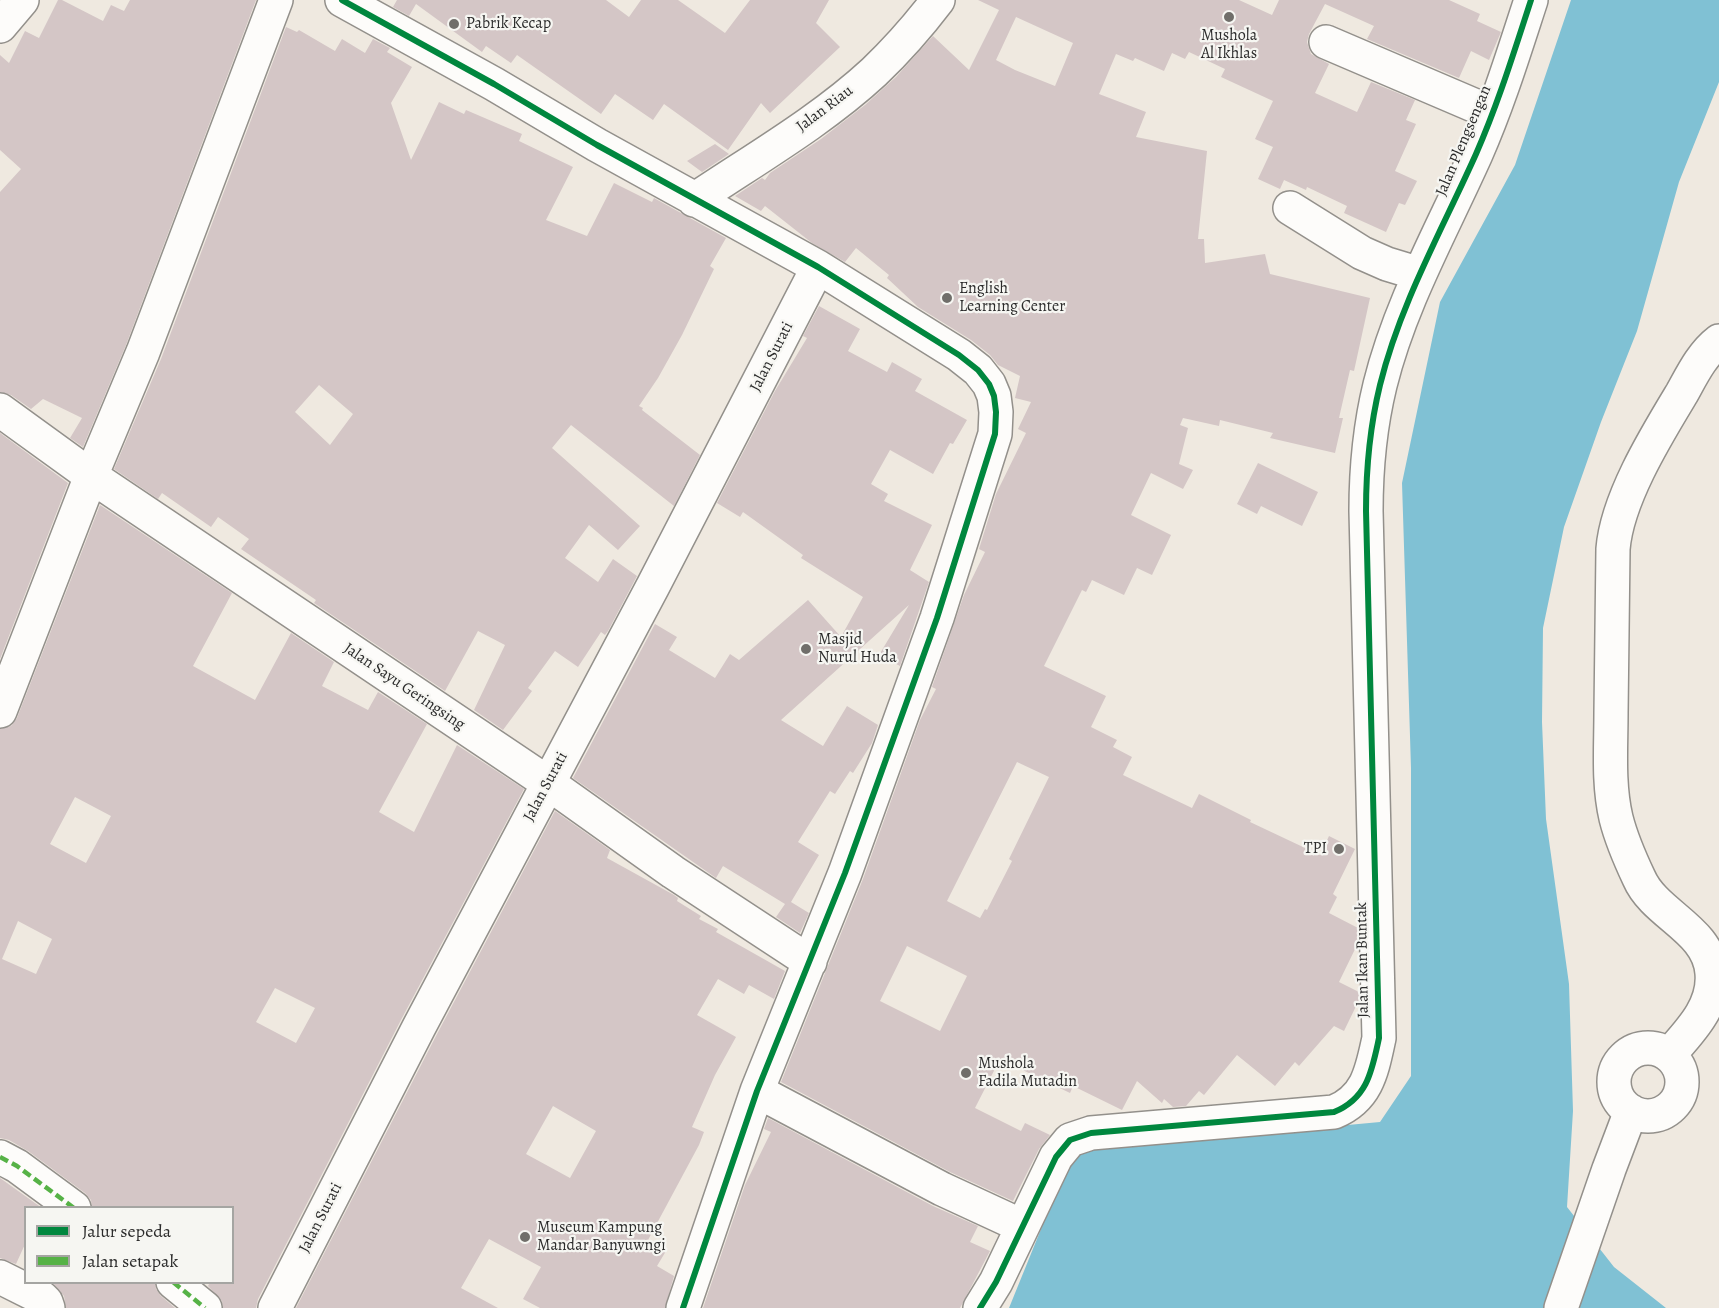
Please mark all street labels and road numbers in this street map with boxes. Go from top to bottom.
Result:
street label: Jalan Riau [793,82,857,136]
street label: Jalan Plengsengan [1432,83,1496,199]
street label: Jalan Surati [746,319,798,395]
street label: Jalan Sayu Geringsing [340,639,468,735]
street label: Jalan Surati [520,749,572,825]
street label: Jalan Ikan Buntak [1352,902,1374,1018]
street label: Jalan Surati [295,1180,347,1256]

